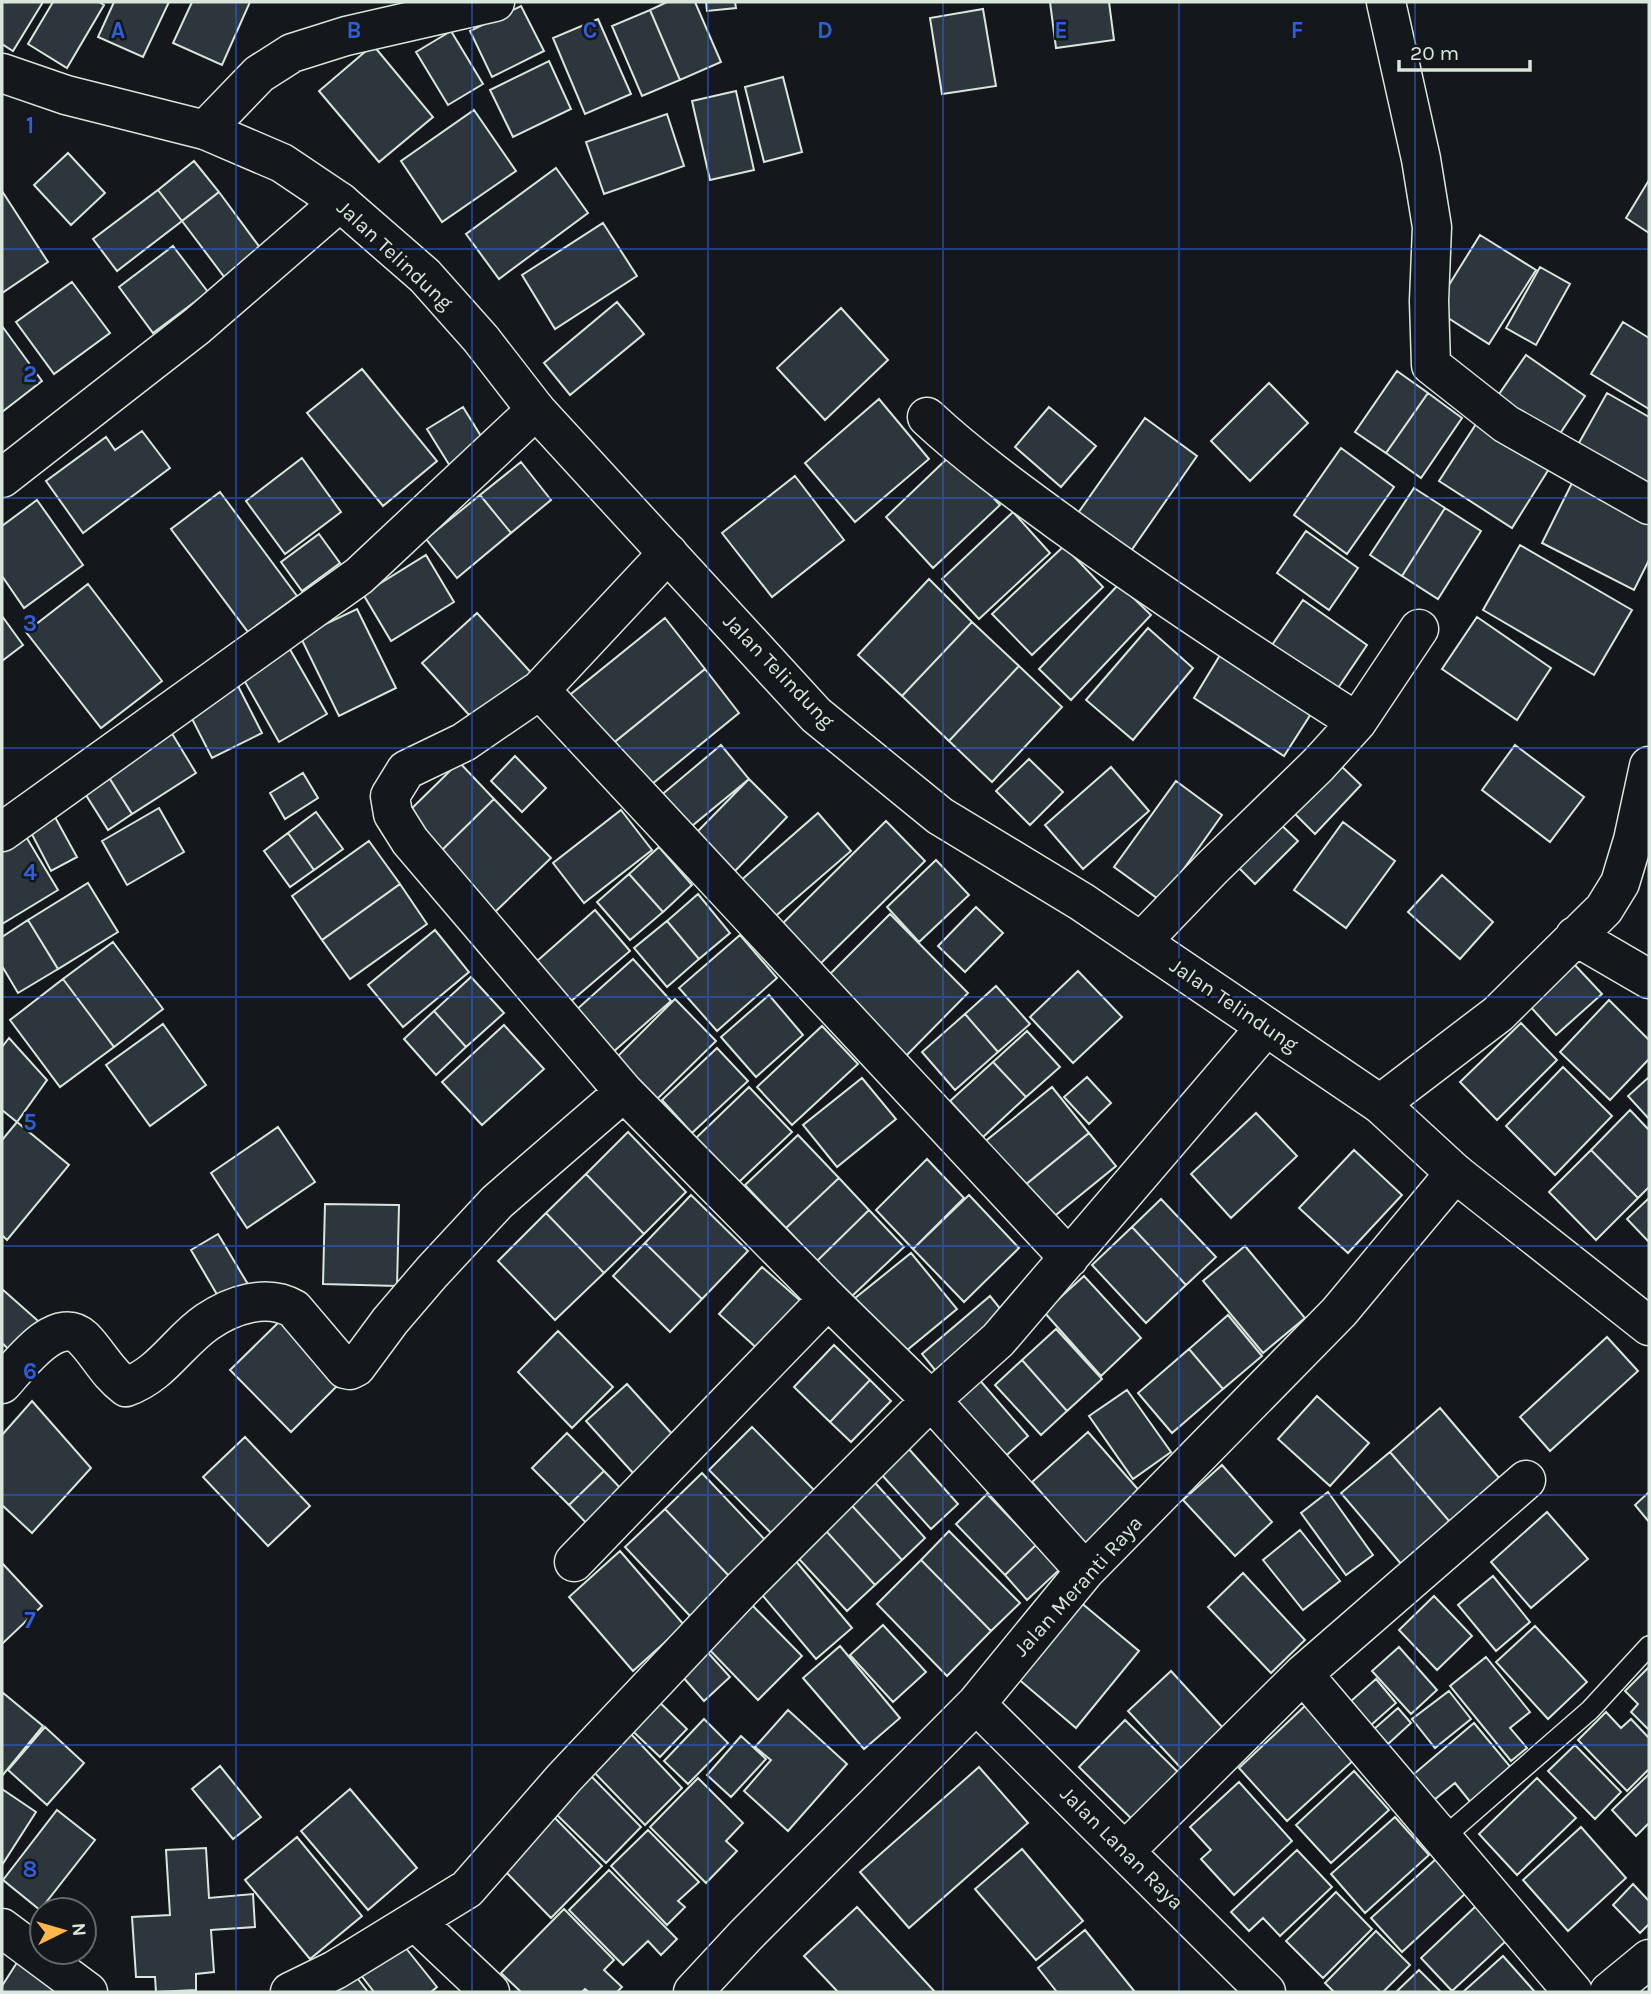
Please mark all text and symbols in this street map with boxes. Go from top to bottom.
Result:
text: A [111,17,125,44]
text: B [347,17,361,44]
text: C [583,17,597,44]
text: D [817,17,833,44]
text: E [1054,17,1068,44]
text: F [1291,17,1303,44]
scale bar [1399,28,1530,72]
text: 20 m [1410,41,1459,65]
text: 1 [26,112,34,139]
street label: Jalan Telindung [332,195,458,315]
text: 2 [23,361,37,388]
street label: Jalan Telindung [718,609,840,733]
text: 3 [23,610,37,637]
text: 4 [23,859,37,886]
street label: Jalan Telindung [1165,953,1303,1057]
text: 5 [23,1109,37,1136]
text: 6 [23,1358,37,1385]
street label: Jalan Meranti Raya [1009,1511,1147,1661]
text: 7 [24,1607,36,1634]
street label: Jalan Lanan Raya [1055,1781,1189,1915]
text: 8 [23,1856,37,1883]
north arrow [28,1896,98,1966]
text: N [67,1922,90,1937]

